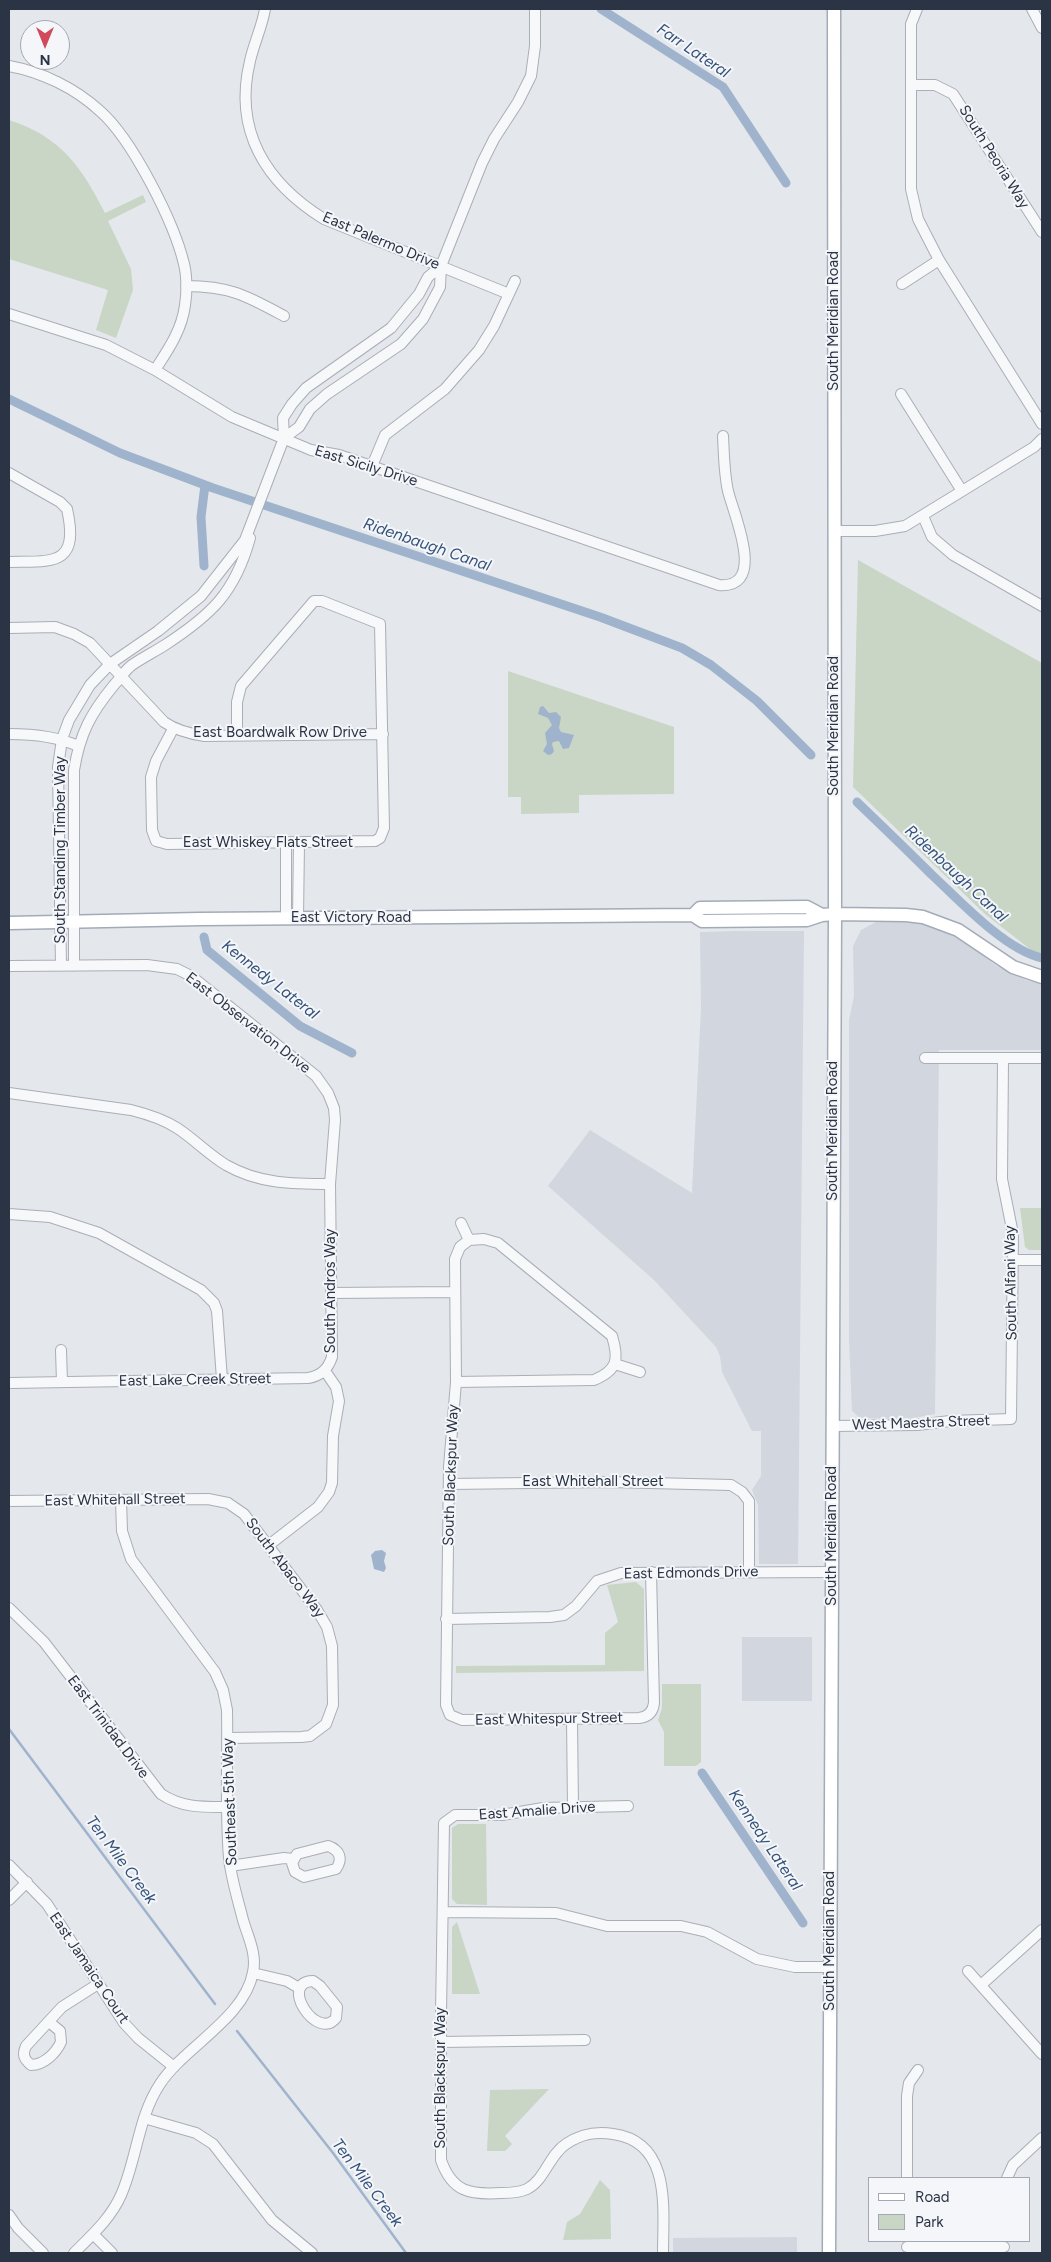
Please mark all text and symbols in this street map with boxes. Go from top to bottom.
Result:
north arrow [20,20,70,70]
water label: Farr Lateral [653,20,733,82]
text: N [40,51,50,68]
street label: South Peoria Way [955,102,1033,212]
street label: East Palermo Drive [320,208,442,274]
street label: South Meridian Road [825,251,843,391]
street label: East Sicily Drive [312,442,420,490]
water label: Ridenbaugh Canal [361,514,493,576]
street label: South Meridian Road [825,656,843,796]
street label: East Boardwalk Row Drive [193,724,367,742]
street label: South Standing Timber Way [52,756,70,944]
water label: Ridenbaugh Canal [901,821,1011,927]
street label: East Whiskey Flats Street [183,834,353,852]
street label: East Victory Road [291,909,411,927]
water label: Kennedy Lateral [218,936,322,1024]
street label: East Observation Drive [182,969,314,1077]
street label: South Meridian Road [824,1061,842,1201]
street label: South Alfani Way [1001,1225,1021,1341]
street label: South Andros Way [322,1228,340,1354]
street label: East Lake Creek Street [119,1370,271,1390]
street label: South Blackspur Way [440,1404,462,1546]
street label: West Maestra Street [852,1412,990,1434]
street label: South Meridian Road [823,1466,841,1606]
street label: East Whitehall Street [522,1473,664,1491]
street label: East Whitehall Street [44,1490,186,1510]
street label: South Abaco Way [242,1515,328,1621]
street label: East Edmonds Drive [624,1563,758,1583]
street label: East Trinidad Drive [63,1672,153,1782]
street label: East Whitespur Street [475,1709,623,1729]
street label: Southeast 5th Way [219,1738,241,1866]
water label: Kennedy Lateral [724,1786,806,1894]
street label: East Amalie Drive [478,1798,596,1824]
water label: Ten Mile Creek [82,1812,160,1908]
street label: South Meridian Road [821,1871,839,2011]
street label: East Jamaica Court [45,1909,133,2027]
street label: South Blackspur Way [432,2007,450,2149]
water label: Ten Mile Creek [328,2135,406,2231]
legend [868,2177,1031,2242]
text: Road [915,2188,950,2206]
text: Park [915,2213,944,2231]

